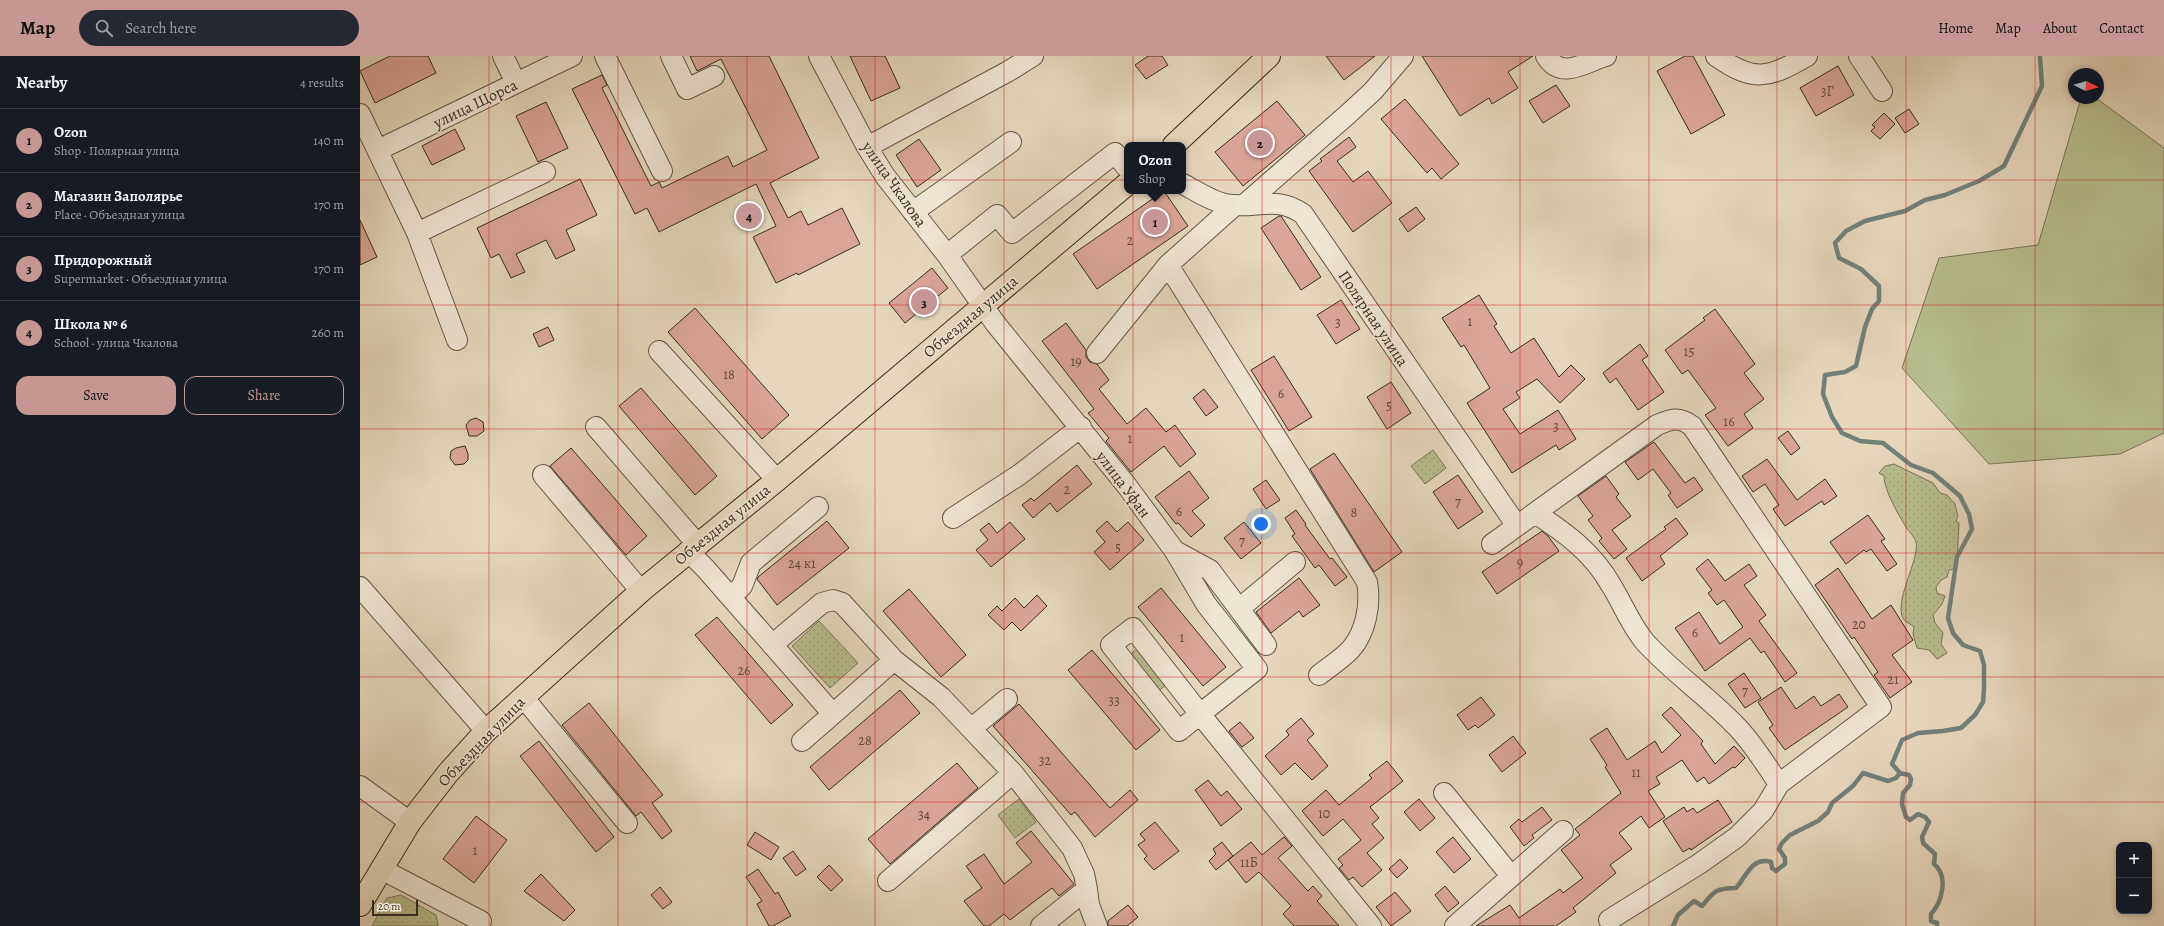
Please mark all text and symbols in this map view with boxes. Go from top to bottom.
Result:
search box [79,10,359,46]
text: Map [20,15,55,41]
icon: search [93,17,115,39]
text: Search here [125,18,197,38]
text: Home [1938,19,1973,38]
text: Map [1995,19,2021,38]
text: About [2043,19,2077,38]
text: Contact [2099,19,2144,38]
north arrow [2068,68,2104,104]
text: Nearby [16,71,67,94]
text: 4 results [300,74,344,91]
street label: улица Щорса [429,74,522,134]
house number: 3Г [1821,82,1833,101]
text: Ozon [54,122,87,142]
pin: 2 [1247,128,1273,158]
text: 1 [27,132,31,149]
text: 140 m [313,132,344,149]
street label: улица Чкалова [856,137,932,232]
text: Shop · Полярная улица [54,142,180,159]
popup [1124,142,1186,194]
text: Ozon [1138,150,1172,170]
text: Shop [1138,170,1165,187]
text: Магазин Заполярье [54,186,183,206]
text: 2 [26,196,32,213]
text: 170 m [314,196,344,213]
pin: 4 [736,201,762,231]
text: Place · Объездная улица [54,206,185,223]
pin: 1 [1142,207,1168,237]
house number: 2 [1127,231,1134,250]
text: Придорожный [54,250,152,270]
text: 3 [26,260,32,277]
text: 170 m [314,260,344,277]
street label: Полярная улица [1333,266,1414,372]
text: Supermarket · Объездная улица [54,270,227,287]
street label: Объездная улица [918,270,1023,363]
pin: 3 [911,287,937,317]
house number: 1 [1468,312,1473,331]
house number: 3 [1335,313,1341,332]
text: Школа № 6 [54,314,127,334]
text: 4 [26,324,32,341]
text: 260 m [311,324,344,341]
text: School · улица Чкалова [54,334,178,351]
house number: 15 [1684,342,1694,361]
house number: 19 [1070,352,1082,371]
house number: 18 [723,365,735,384]
button: Save [16,376,176,415]
button: Share [184,376,344,415]
house number: 6 [1278,384,1284,403]
house number: 5 [1386,396,1392,415]
house number: 16 [1723,412,1735,431]
house number: 3 [1553,417,1559,436]
house number: 1 [1128,429,1133,448]
street label: улица Уфан [1090,446,1156,523]
street label: Объездная улица [670,479,776,570]
house number: 2 [1064,480,1071,499]
house number: 7 [1455,493,1461,512]
house number: 6 [1176,502,1182,521]
house number: 8 [1351,503,1358,522]
your location [1251,514,1271,534]
house number: 7 [1239,532,1245,551]
house number: 5 [1115,538,1121,557]
house number: 9 [1517,553,1523,572]
house number: 24 к1 [788,554,816,573]
house number: 20 [1852,615,1866,634]
house number: 6 [1692,623,1698,642]
house number: 1 [1180,628,1185,647]
house number: 26 [737,661,751,680]
house number: 21 [1887,670,1899,689]
house number: 7 [1742,682,1748,701]
street label: Объездная улица [433,691,531,792]
house number: 33 [1108,691,1120,710]
house number: 28 [858,731,872,750]
house number: 32 [1039,751,1052,770]
house number: 11 [1631,763,1641,782]
house number: 10 [1318,804,1330,823]
house number: 34 [918,805,930,824]
house number: 1 [473,841,478,860]
map controls [2116,842,2152,914]
button: + [2116,842,2152,878]
house number: 11Б [1240,853,1258,872]
button: − [2116,878,2152,914]
scale bar [372,898,418,917]
text: 20 m [378,899,400,914]

